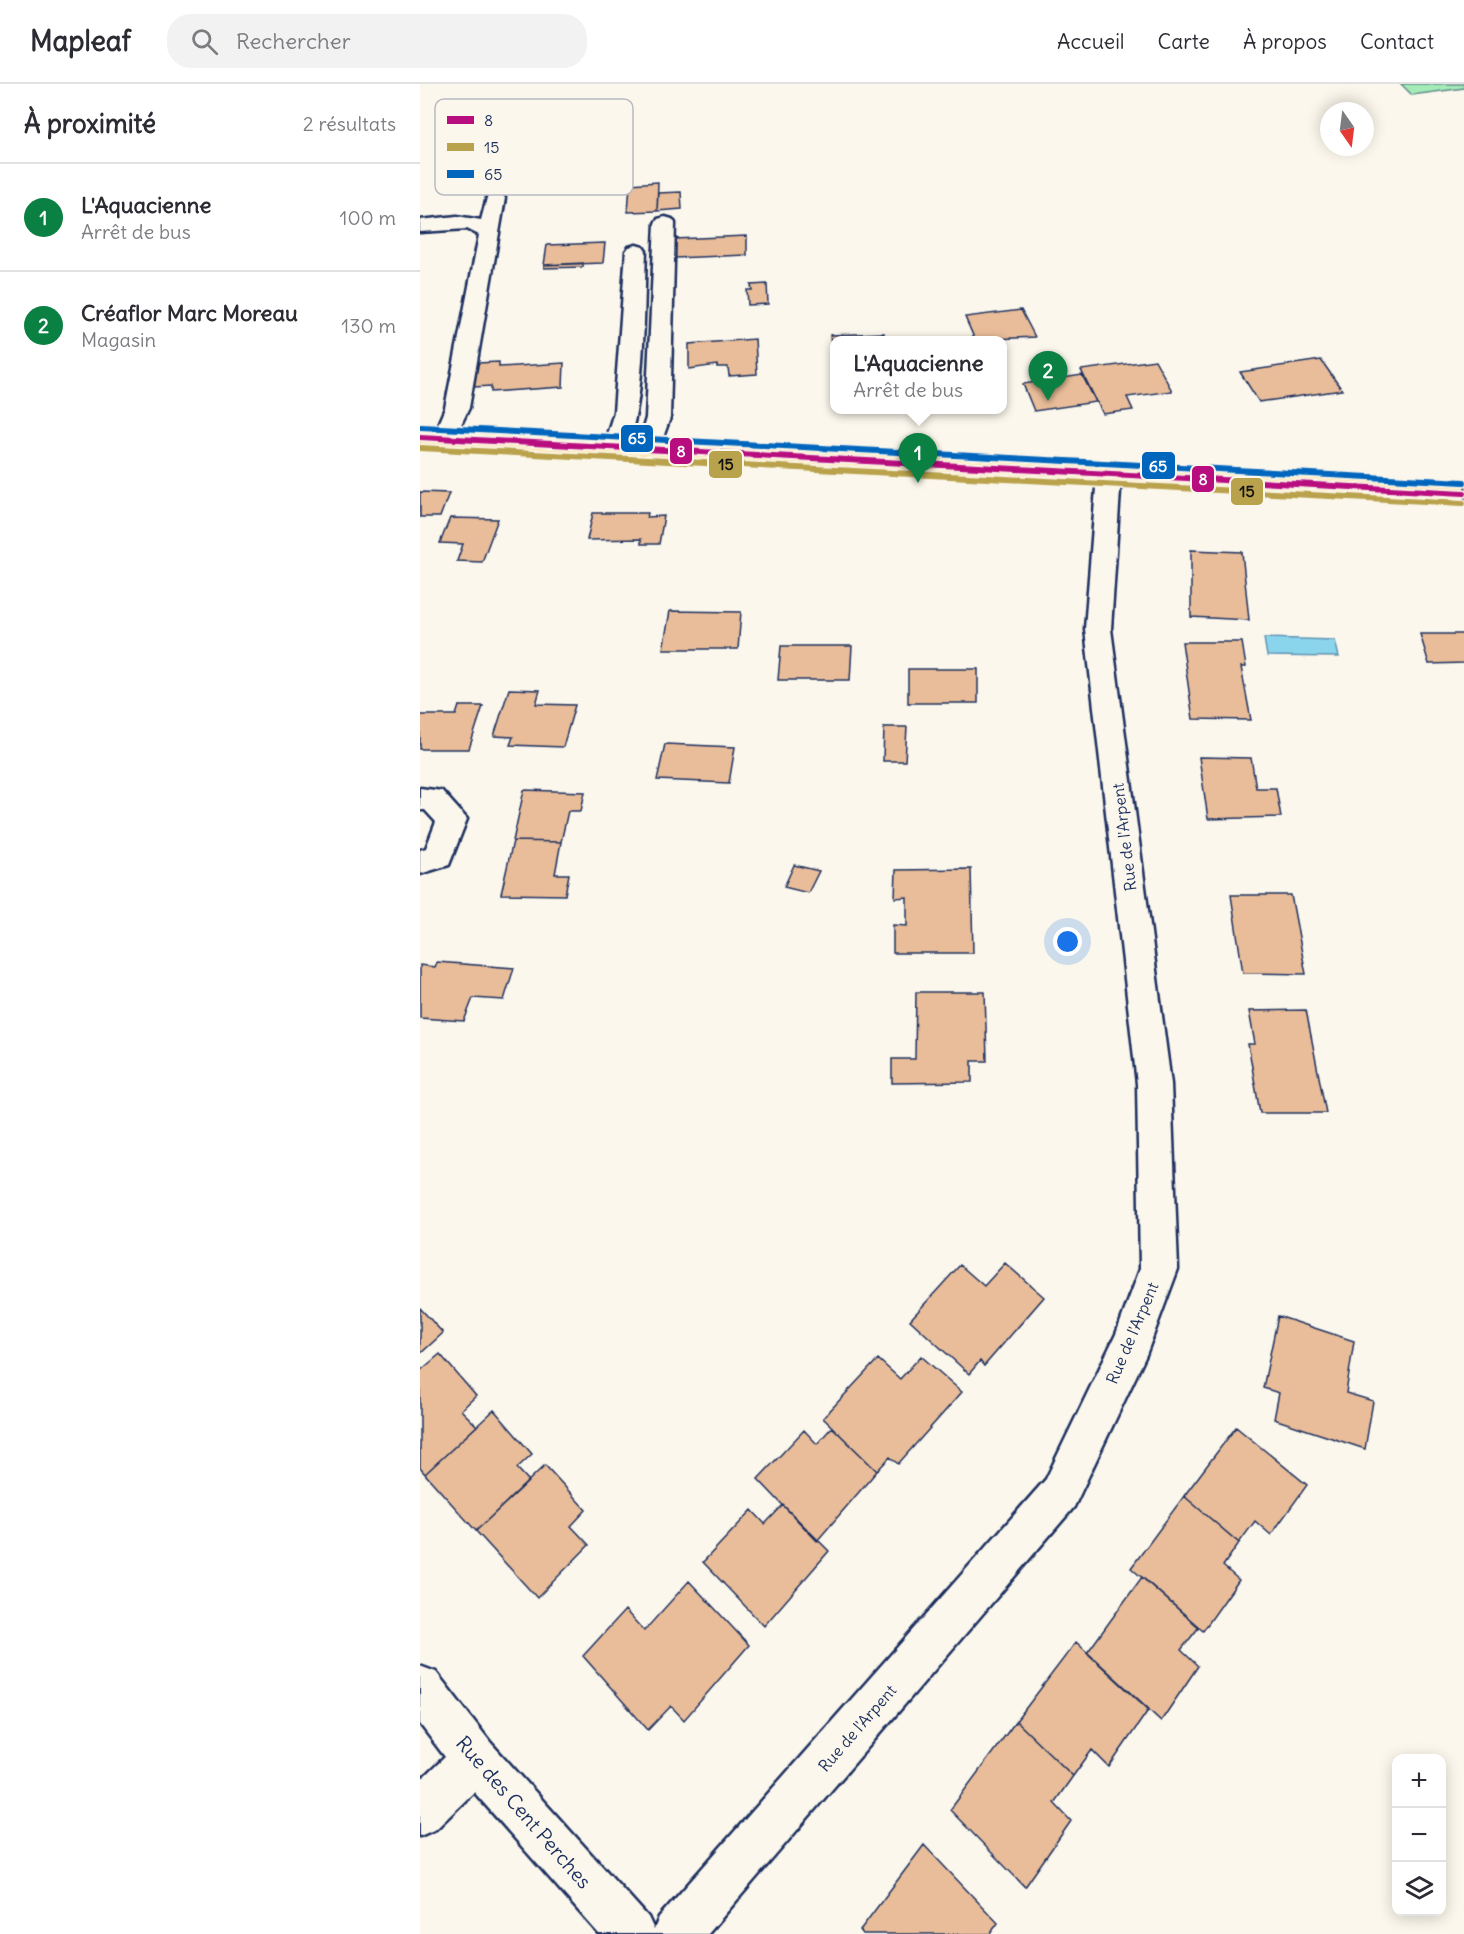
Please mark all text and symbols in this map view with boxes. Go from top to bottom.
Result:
search box [167,14,587,68]
text: Mapleaf [30,23,131,59]
icon: search [188,25,221,58]
text: Rechercher [236,27,351,55]
text: Accueil [1057,28,1125,55]
text: Carte [1158,28,1210,55]
text: À propos [1243,28,1327,55]
text: Contact [1360,28,1434,55]
legend [435,99,633,195]
north arrow [1320,102,1374,156]
text: À proximité [24,107,156,140]
text: 8 [484,110,493,130]
text: 2 résultats [303,111,396,136]
text: 15 [484,137,500,157]
text: 65 [484,164,502,184]
text: L'Aquacienne [81,191,211,219]
text: 1 [40,205,47,230]
text: 100 m [339,205,396,230]
text: Arrêt de bus [81,219,191,244]
text: Créaflor Marc Moreau [81,299,298,327]
text: 2 [38,313,49,338]
text: 130 m [341,313,396,338]
text: Magasin [81,327,156,352]
popup [830,336,1007,414]
text: L'Aquacienne [853,349,984,377]
pin: 2 [1028,352,1068,401]
text: Arrêt de bus [853,377,963,402]
line badge: 65 [620,424,654,453]
text: 65 [628,428,646,448]
pin: 1 [898,434,938,483]
line badge: 8 [669,437,693,465]
text: 8 [676,441,686,461]
line badge: 15 [708,450,743,479]
line badge: 65 [1141,451,1176,480]
text: 15 [718,454,734,474]
text: 65 [1149,456,1167,476]
line badge: 8 [1191,465,1215,493]
text: 8 [1198,469,1208,489]
line badge: 15 [1230,477,1264,506]
text: 15 [1239,481,1255,501]
street label: Rue de l'Arpent [1107,781,1141,892]
your location [1053,927,1082,956]
street label: Rue de l'Arpent [1102,1279,1163,1387]
street label: Rue de l'Arpent [814,1680,901,1776]
street label: Rue des Cent Perches [451,1731,597,1893]
map controls [1392,1754,1446,1916]
button: + [1392,1754,1446,1808]
button: − [1392,1808,1446,1862]
button: layers [1392,1862,1446,1916]

